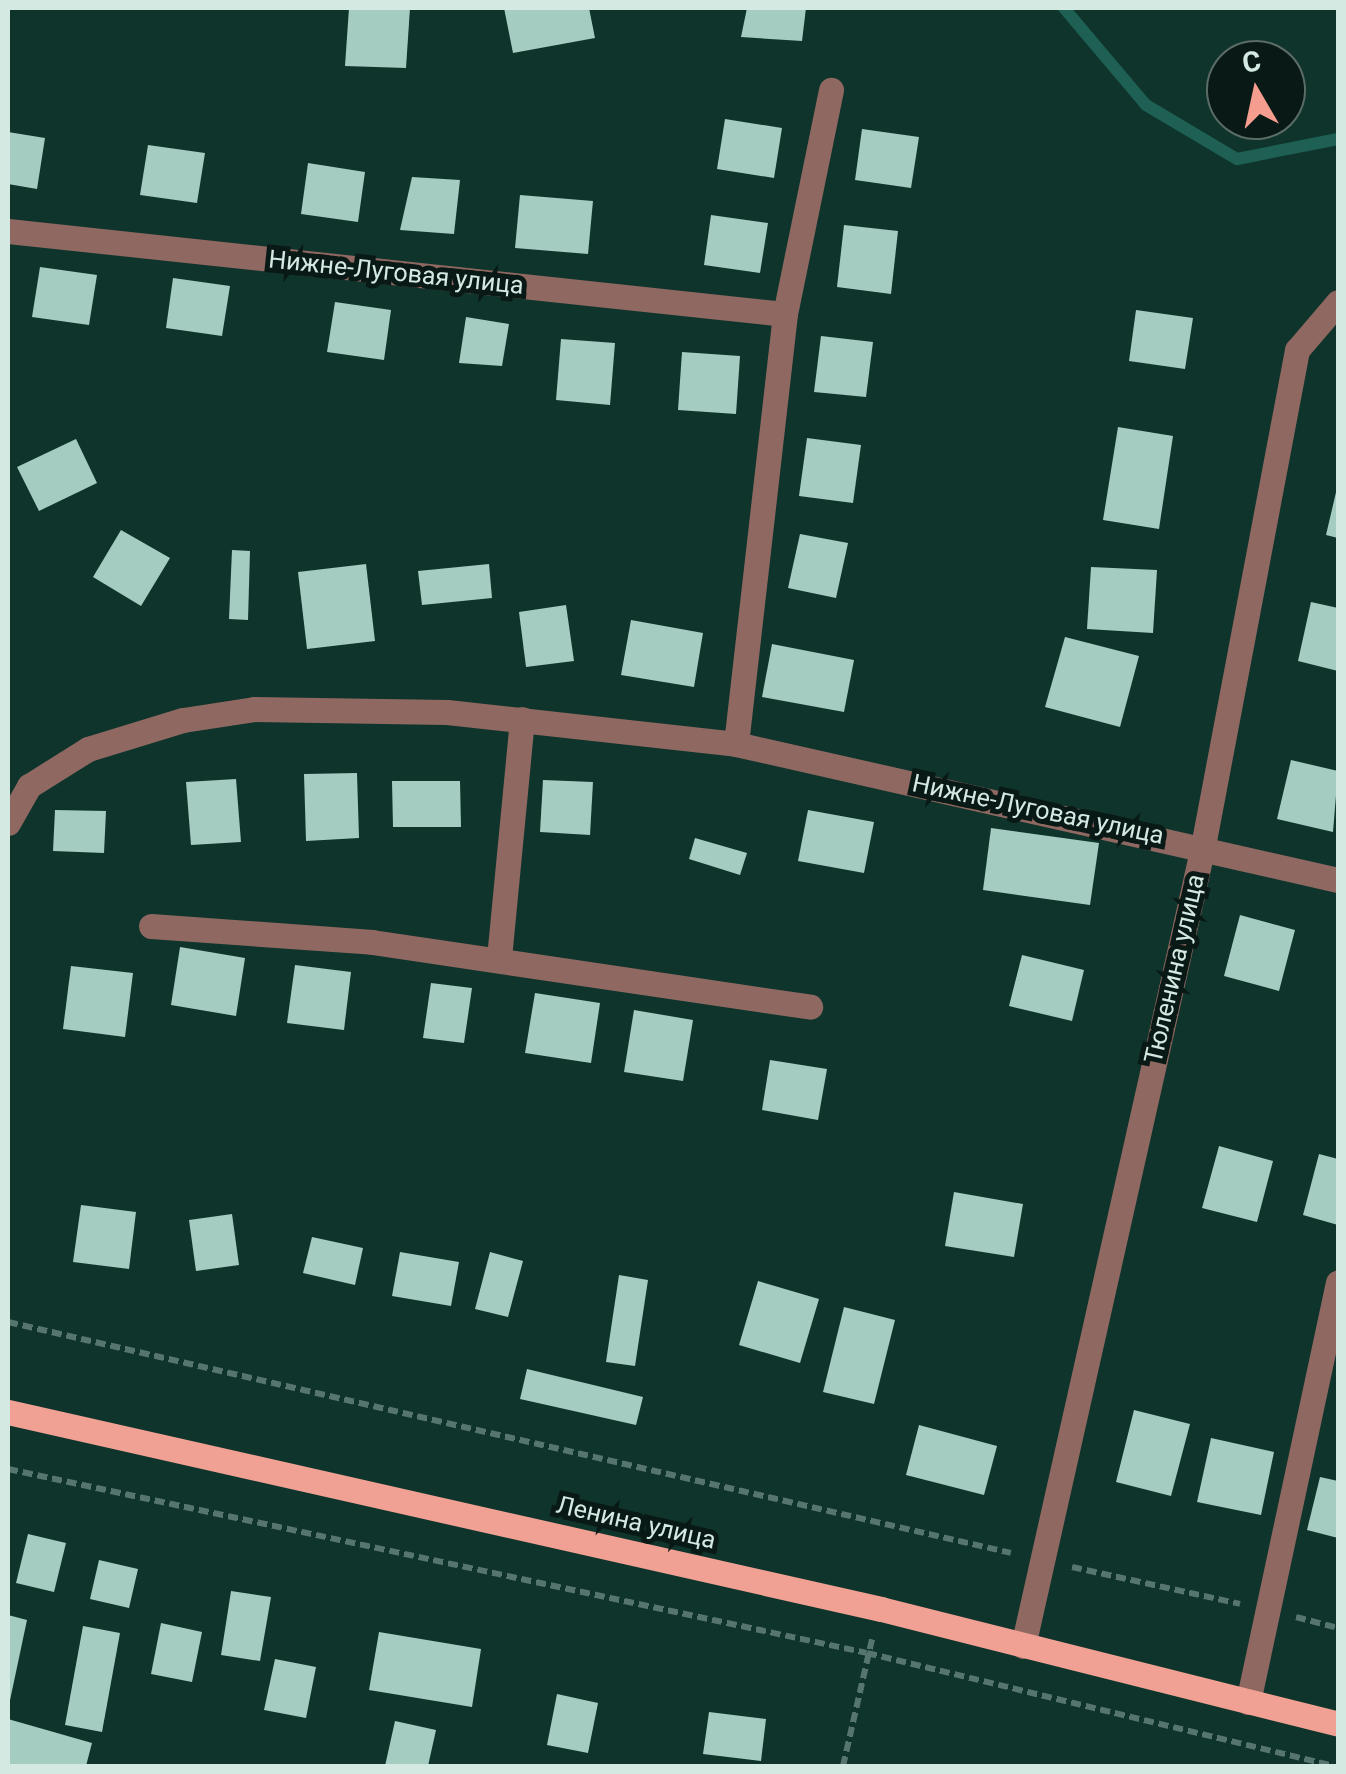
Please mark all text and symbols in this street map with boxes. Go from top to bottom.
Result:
north arrow [1206,40,1306,140]
text: С [1240,44,1263,80]
street label: Нижне-Луговая улица [267,245,525,301]
street label: Нижне-Луговая улица [909,769,1167,851]
street label: Тюленина улица [1139,871,1211,1067]
street label: Ленина улица [553,1490,719,1556]

